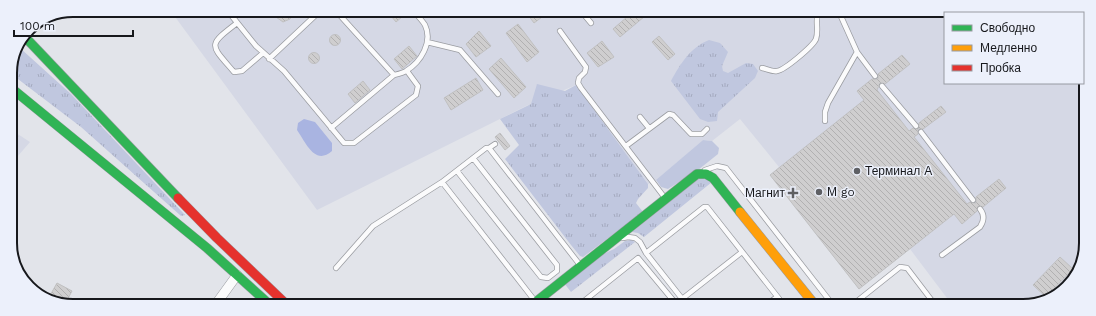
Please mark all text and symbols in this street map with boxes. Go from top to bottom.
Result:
scale bar [14,12,133,38]
legend [944,12,1084,84]
text: 100 m [20,19,55,33]
text: Свободно [980,21,1035,35]
text: Медленно [980,41,1037,55]
text: Пробка [980,61,1021,75]
place label: Терминал А [865,164,932,178]
marker: Терминал А [852,166,862,176]
place label: М go [827,185,855,199]
place label: Магнит [745,186,785,200]
marker: М go [814,187,824,197]
marker: Магнит [788,188,798,198]

